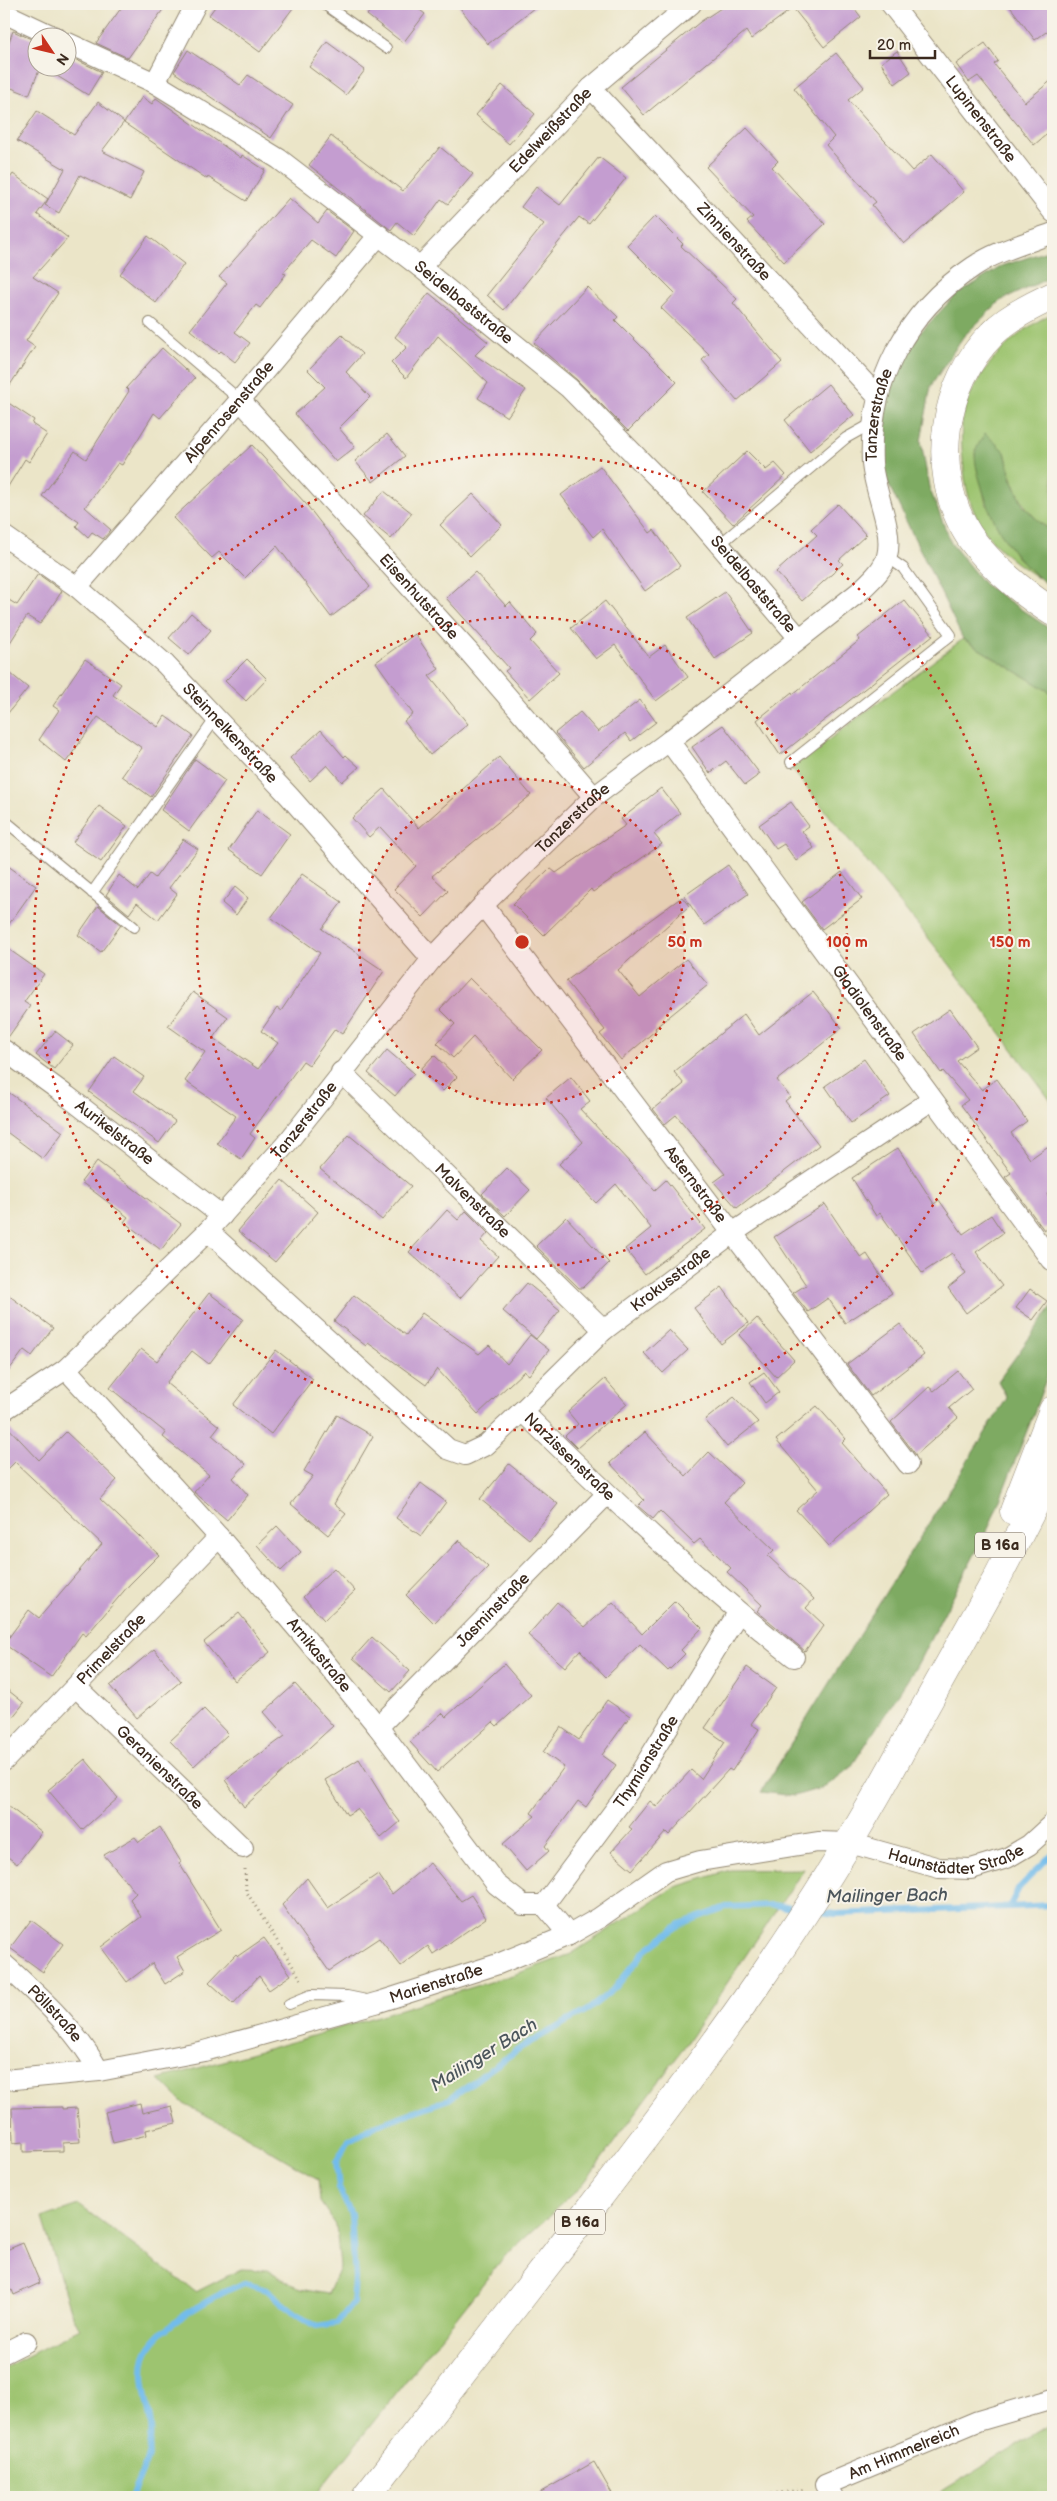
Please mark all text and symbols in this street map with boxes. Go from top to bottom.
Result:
north arrow [28,28,78,78]
scale bar [870,28,934,60]
text: 20 m [877,36,911,55]
text: N [52,50,72,68]
street label: Lupinenstraße [941,72,1021,167]
street label: Edelweißstraße [505,83,596,177]
street label: Zinnienstraße [692,198,775,285]
street label: Seidelbaststraße [410,257,517,348]
street label: Alpenrosenstraße [180,357,278,467]
street label: Tanzerstraße [862,365,897,462]
street label: Seidelbaststraße [706,532,800,637]
street label: Eisenhutstraße [375,550,463,644]
street label: Steinnelkenstraße [178,679,282,788]
street label: Tanzerstraße [532,779,614,858]
centre of rings [513,933,531,951]
text: 50 m [668,933,703,952]
text: 100 m [826,933,868,952]
text: 150 m [989,933,1031,952]
street label: Gladiolenstraße [828,962,911,1065]
street label: Tanzerstraße [267,1077,342,1163]
street label: Aurikelstraße [71,1096,158,1169]
street label: Asternstraße [660,1142,731,1227]
street label: Malvenstraße [431,1160,514,1242]
street label: Krokusstraße [627,1243,715,1316]
street label: Narzissenstraße [520,1409,619,1505]
road number: B 16a [975,1532,1025,1558]
street label: Jasminstraße [452,1568,534,1651]
street label: Primelstraße [73,1609,150,1689]
street label: Arnikastraße [283,1614,356,1697]
street label: Thymianstraße [610,1712,683,1812]
street label: Geranienstraße [112,1721,207,1814]
street label: Haunstädter Straße [886,1840,1028,1879]
water label: Mailinger Bach [826,1884,948,1908]
street label: Marienstraße [387,1960,486,2008]
street label: Pöllstraße [23,1981,86,2046]
water label: Mailinger Bach [427,2014,541,2096]
road number: B 16a [555,2210,605,2234]
street label: Am Himmelreich [846,2420,962,2484]

